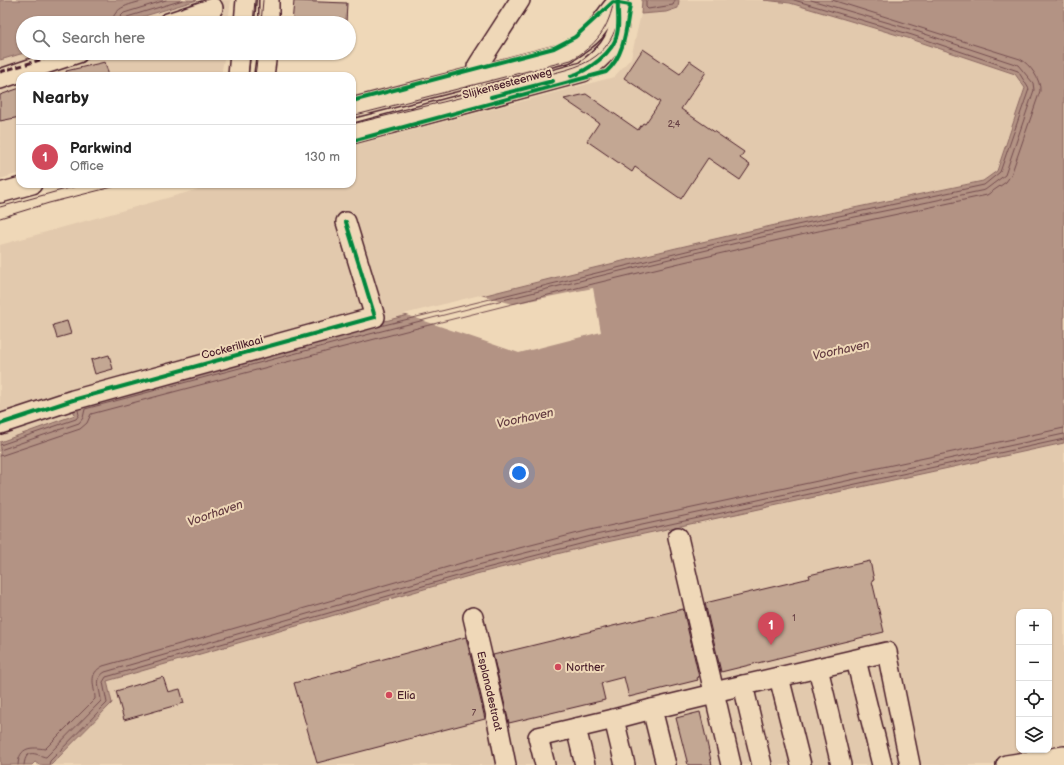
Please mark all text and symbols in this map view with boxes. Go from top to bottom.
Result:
search box [16,16,356,60]
icon: search [30,27,52,49]
text: Search here [62,29,145,48]
street label: Slijkensesteenweg [461,65,553,102]
text: Nearby [32,88,89,108]
house number: 2;4 [668,119,681,130]
text: Parkwind [70,139,132,158]
text: 1 [42,149,48,165]
text: 130 m [305,149,340,165]
text: Office [70,158,104,174]
street label: Cockerillkaai [200,333,264,362]
water label: Voorhaven [811,337,871,364]
water label: Voorhaven [495,405,555,432]
your location [509,463,529,483]
water label: Voorhaven [185,497,245,530]
map controls [1016,609,1052,753]
button: + [1016,609,1052,645]
pin: 1 [758,612,784,645]
house number: 1 [792,613,796,624]
button: − [1016,645,1052,681]
street label: Esplanadestraat [474,650,505,733]
place label: Norther [566,661,606,674]
marker: Norther [553,662,563,672]
button: locate [1016,681,1052,717]
place label: Elia [397,689,416,702]
marker: Elia [384,690,394,700]
house number: 7 [472,708,477,719]
button: layers [1016,717,1052,753]

